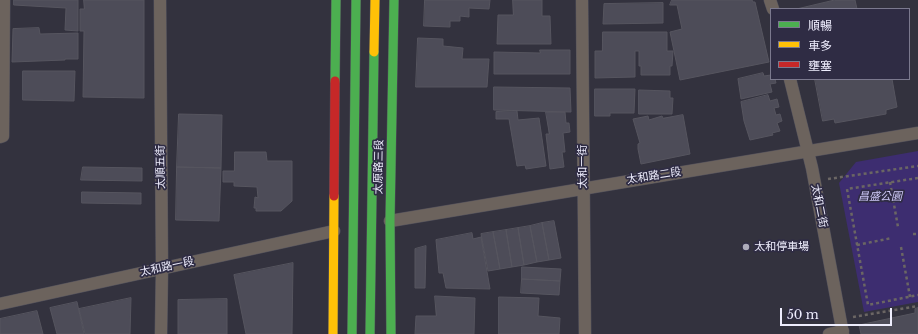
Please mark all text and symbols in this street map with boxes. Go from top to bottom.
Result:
legend [770,8,910,80]
text: 順暢 [808,18,832,33]
text: 車多 [808,38,832,53]
text: 壅塞 [808,58,832,73]
street label: 太原路三段 [372,139,386,195]
street label: 太順五街 [154,145,168,189]
street label: 太和一街 [576,145,590,189]
street label: 太和路二段 [626,165,682,187]
street label: 太和二街 [808,183,830,229]
park label: 昌盛公園 [858,190,902,204]
place label: 太和停車場 [754,240,809,254]
marker: 太和停車場 [741,242,751,252]
street label: 太和路一段 [139,255,195,279]
scale bar [782,300,894,326]
text: 50 m [787,307,819,322]

